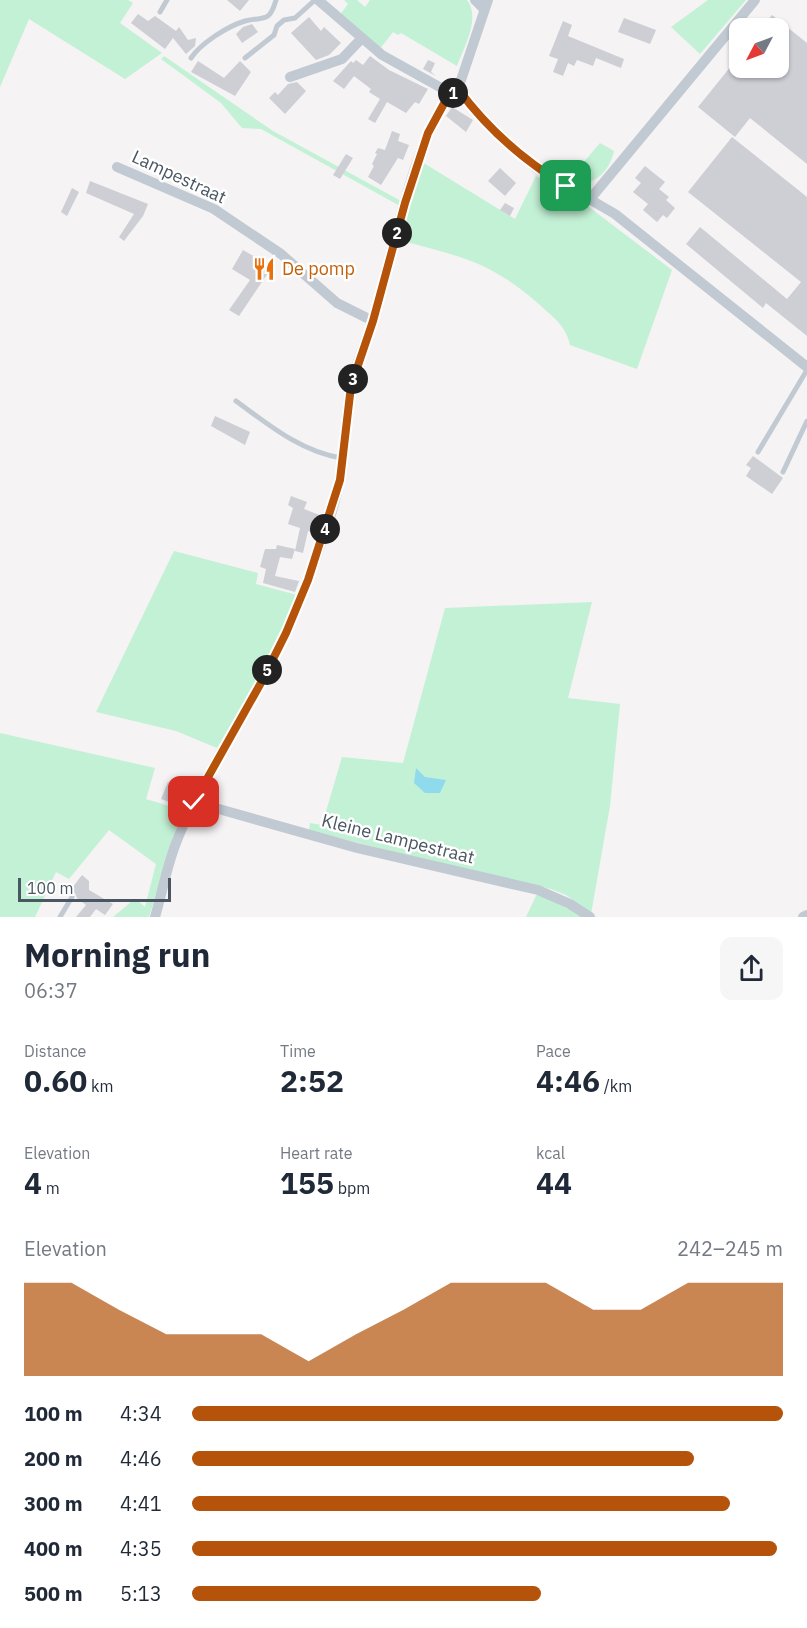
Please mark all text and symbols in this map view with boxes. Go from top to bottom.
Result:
north arrow [729,18,789,78]
map controls [729,18,789,78]
pin: 1 [438,78,468,108]
text: 1 [448,83,458,103]
street label: Lampestraat [128,145,230,208]
pin [540,160,591,211]
icon: arrive [549,169,582,202]
pin: 2 [382,218,412,248]
text: 2 [392,223,402,243]
restaurant icon: De pomp [251,256,277,282]
place label: De pomp [282,257,355,280]
pin: 3 [338,364,368,394]
text: 3 [348,369,358,389]
pin: 4 [310,514,340,544]
text: 4 [320,519,330,539]
pin: 5 [252,655,282,685]
text: 5 [262,660,272,680]
pin [168,776,219,827]
icon: check [177,785,210,818]
street label: Kleine Lampestraat [319,808,477,869]
scale bar [18,875,171,902]
text: 100 m [27,878,74,898]
text: Morning run [24,933,210,976]
button: share [720,937,783,1000]
text: 06:37 [24,977,78,1004]
text: Distance [24,1041,86,1061]
text: Time [280,1041,316,1061]
text: Pace [536,1041,571,1061]
text: 0.60 [24,1061,87,1100]
text: 2:52 [280,1061,344,1100]
text: 4:46 [536,1061,600,1100]
text: km [87,1076,114,1096]
text: /km [600,1076,632,1096]
text: Elevation [24,1143,90,1163]
text: Heart rate [280,1143,353,1163]
text: kcal [536,1143,565,1163]
text: 4 [24,1163,42,1202]
text: 155 [280,1163,334,1202]
text: 44 [536,1163,572,1202]
text: m [42,1178,60,1198]
text: bpm [334,1178,370,1198]
text: Elevation [24,1235,107,1262]
text: 242–245 m [677,1235,783,1262]
text: 100 m [24,1400,83,1427]
text: 4:34 [120,1400,162,1427]
text: 200 m [24,1445,83,1472]
text: 4:46 [120,1445,162,1472]
text: 300 m [24,1490,83,1517]
text: 4:41 [120,1490,162,1517]
text: 400 m [24,1535,83,1562]
text: 4:35 [120,1535,162,1562]
text: 500 m [24,1580,83,1607]
text: 5:13 [120,1580,162,1607]

